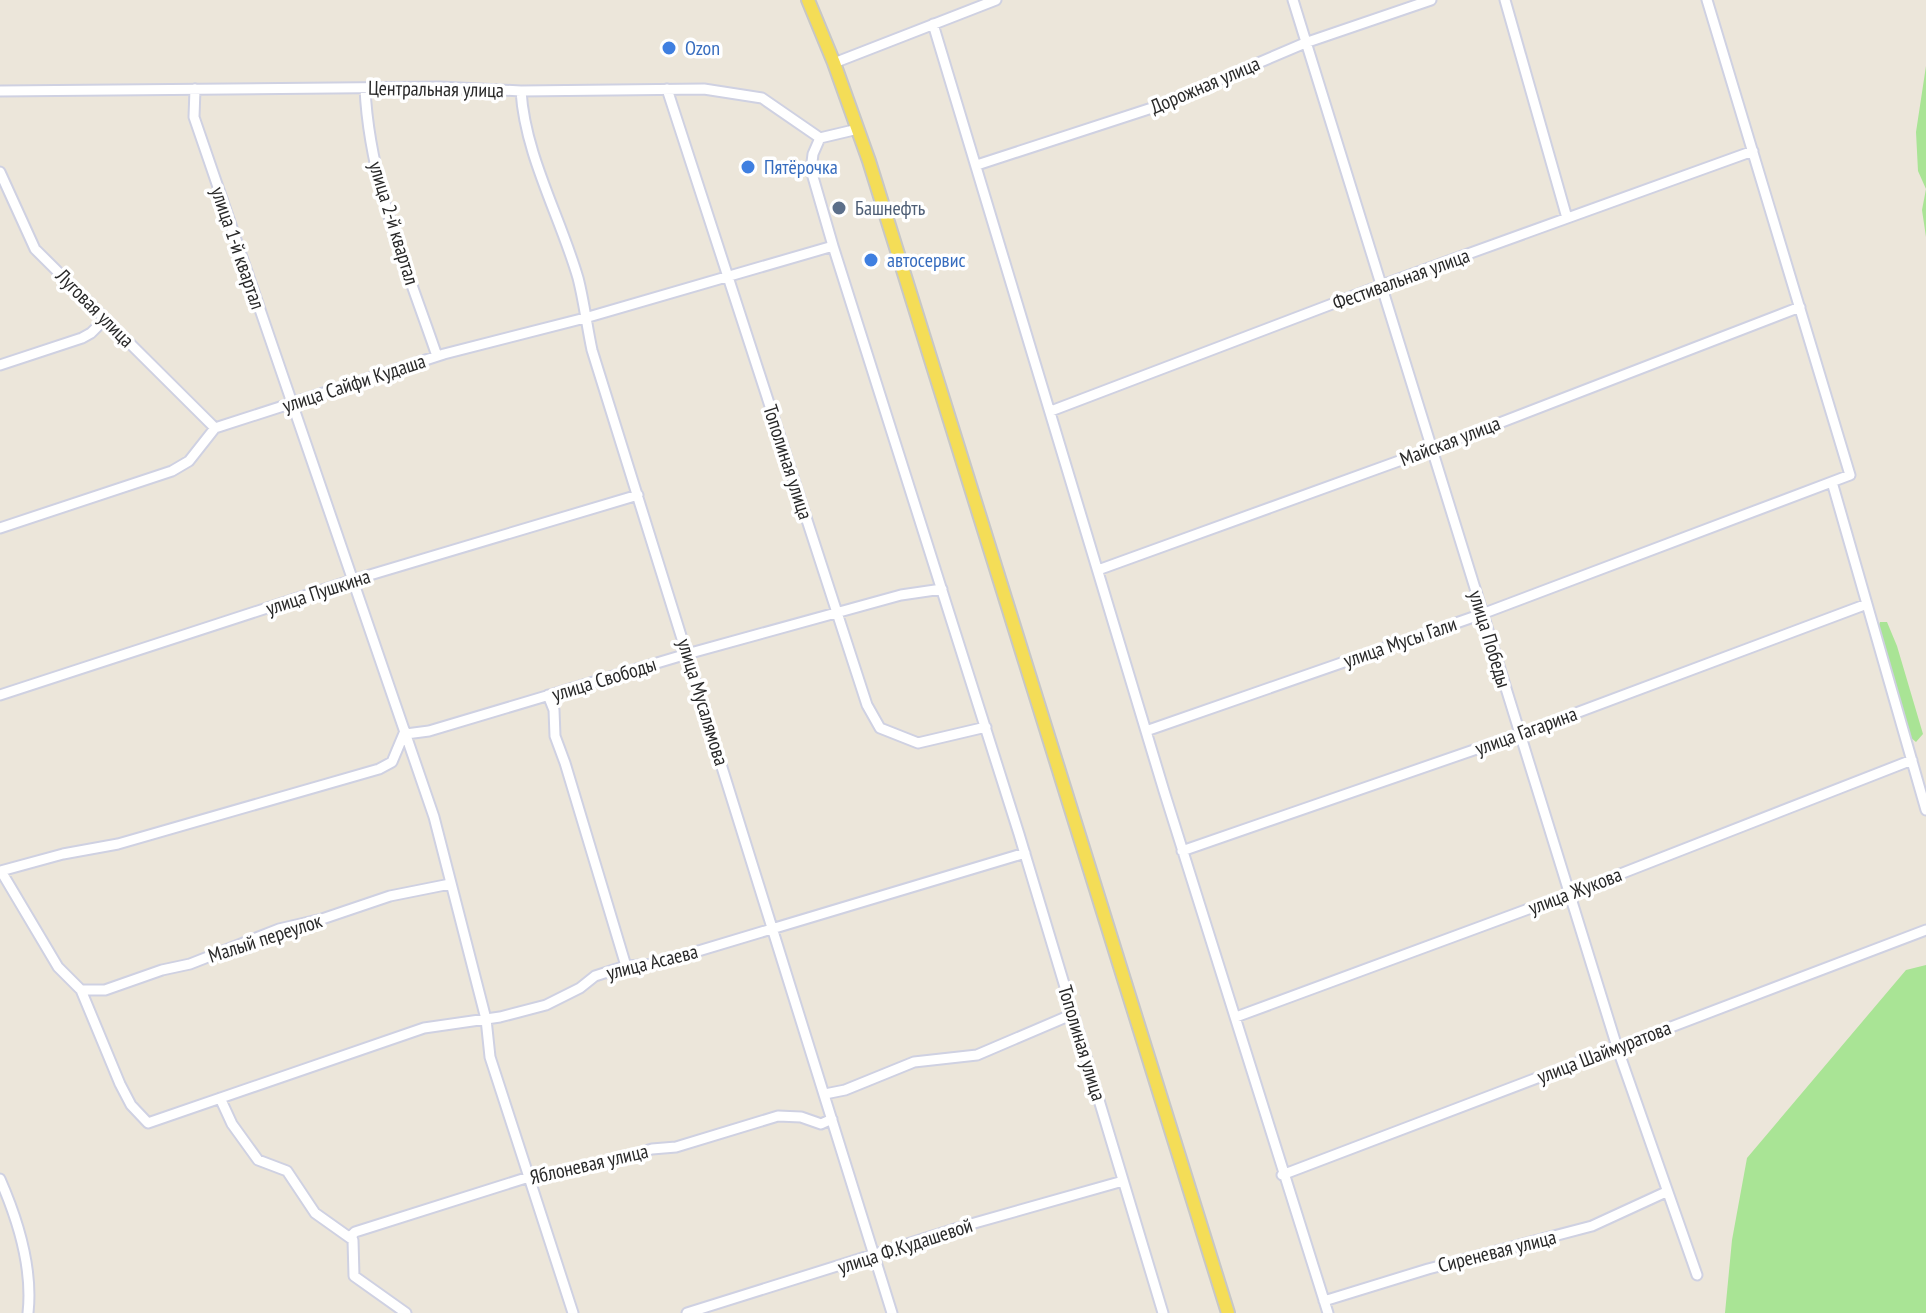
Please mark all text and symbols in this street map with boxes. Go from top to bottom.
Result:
place label: Ozon [685,35,720,61]
marker: Ozon [660,39,678,57]
street label: Дорожная улица [1146,50,1264,120]
street label: Центральная улица [368,75,504,103]
place label: Пятёрочка [764,154,838,180]
street label: улица 2-й квартал [363,158,425,288]
marker: Пятёрочка [739,158,757,176]
street label: улица 1-й квартал [205,183,271,313]
place label: Башнефть [855,195,926,221]
marker: Башнефть [830,199,848,217]
street label: Фестивальная улица [1329,242,1473,316]
place label: автосервис [887,247,966,273]
marker: автосервис [862,251,880,269]
street label: Луговая улица [49,262,140,353]
street label: улица Сайфи Кудаша [279,348,429,418]
street label: Тополиная улица [757,401,819,523]
street label: Майская улица [1396,410,1504,472]
street label: улица Пушкина [262,563,374,621]
street label: улица Победы [1463,587,1517,691]
street label: улица Мусы Гали [1340,611,1460,673]
street label: улица Мусалямова [671,635,735,769]
street label: улица Свободы [549,651,659,707]
street label: улица Гагарина [1471,701,1581,761]
street label: улица Жукова [1525,861,1625,921]
street label: Малый переулок [205,907,325,969]
street label: улица Асаева [604,938,700,986]
street label: Тополиная улица [1052,982,1112,1104]
street label: улица Шаймуратова [1533,1015,1675,1089]
street label: Яблоневая улица [527,1138,651,1190]
street label: улица Ф.Кудашевой [834,1212,976,1280]
street label: Сиреневая улица [1435,1224,1559,1278]

